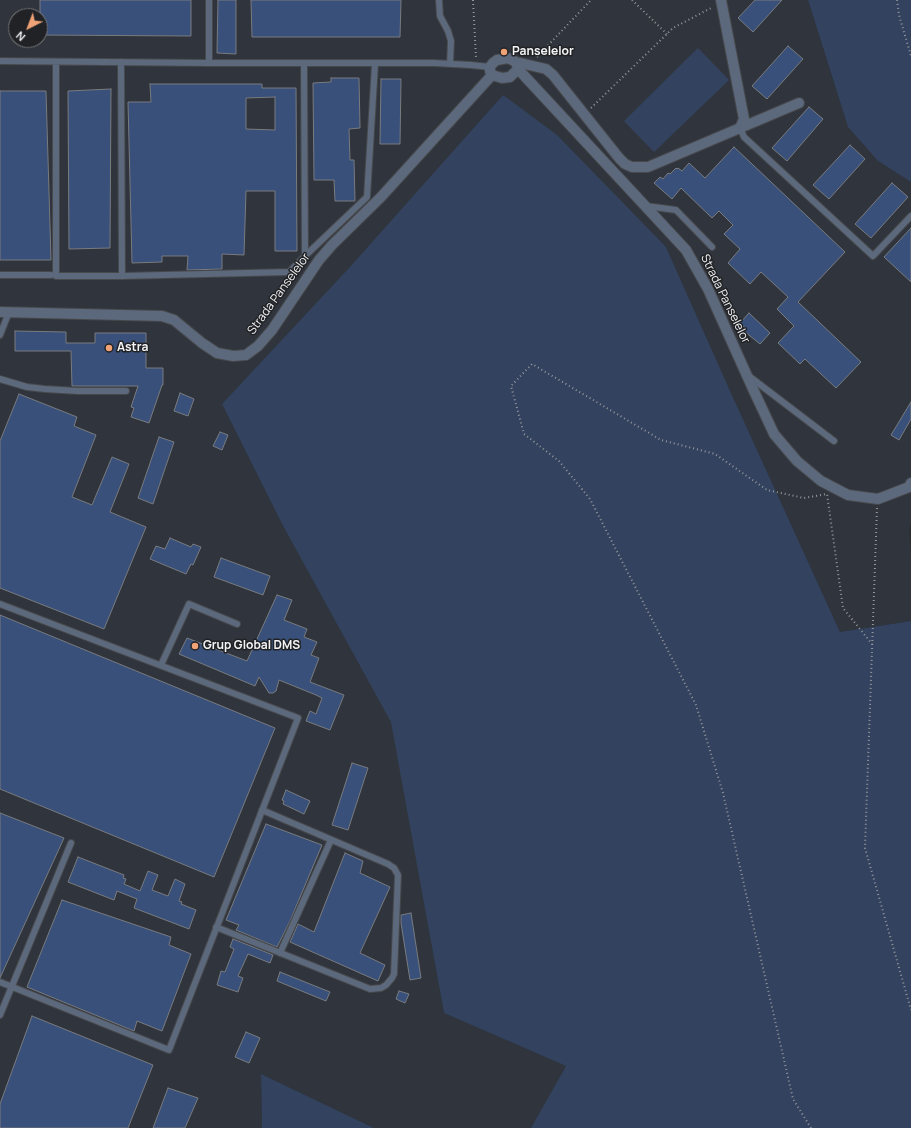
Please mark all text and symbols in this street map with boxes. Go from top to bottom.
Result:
north arrow [8,8,48,48]
text: N [12,28,28,45]
place label: Panselelor [512,45,574,59]
marker: Panselelor [499,47,509,57]
street label: Strada Panselelor [245,250,313,338]
street label: Strada Panselelor [697,252,753,346]
place label: Astra [117,341,148,355]
marker: Astra [104,343,114,353]
place label: Grup Global DMS [203,639,300,653]
marker: Grup Global DMS [190,641,200,651]

